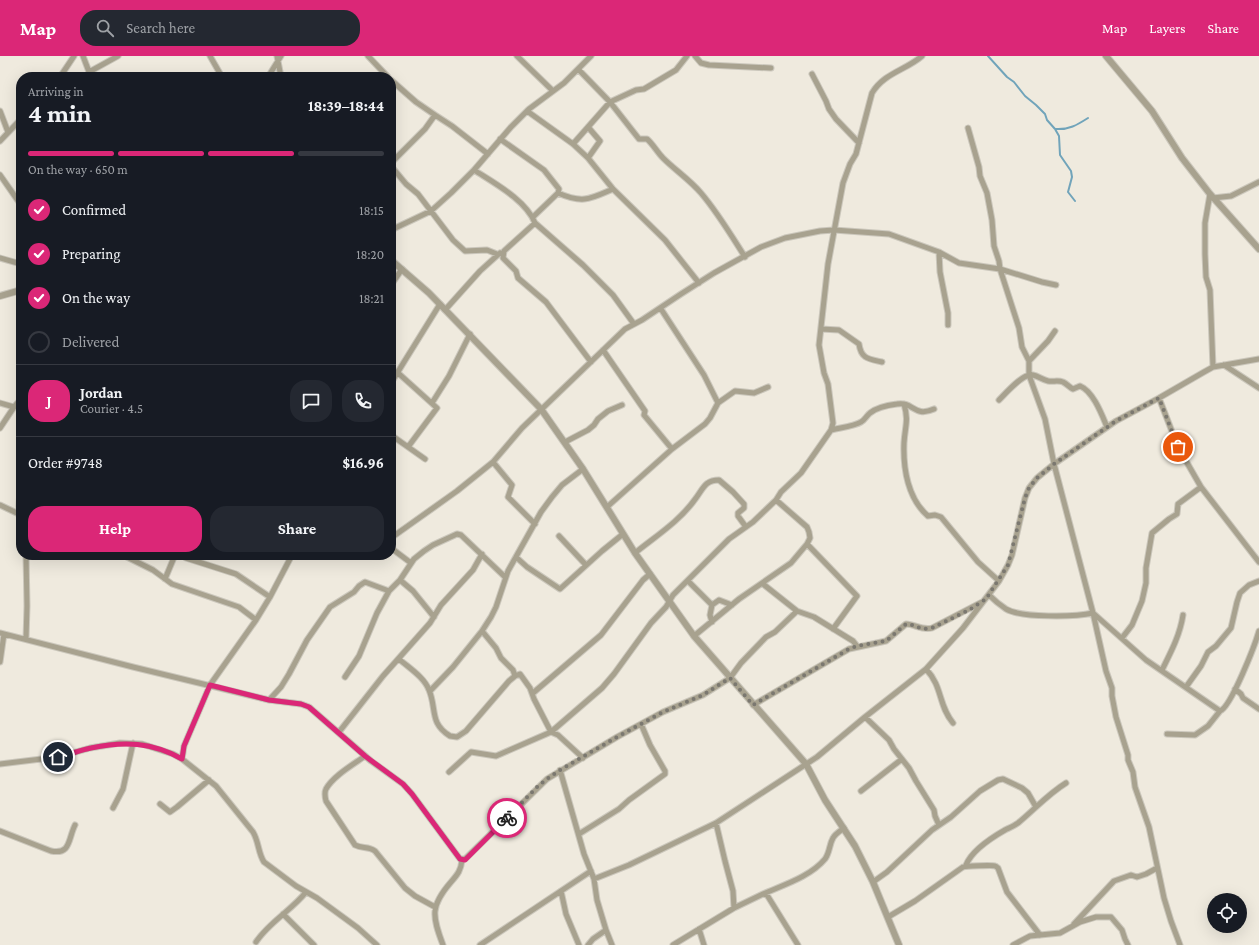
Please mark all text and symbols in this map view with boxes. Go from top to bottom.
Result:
search box [80,10,360,46]
icon: search [94,17,116,39]
text: Map [20,18,56,39]
text: Search here [126,20,195,36]
text: Map [1102,20,1127,36]
text: Layers [1149,20,1186,36]
text: Share [1208,20,1239,36]
text: Arriving in [28,84,84,99]
text: 18:39–18:44 [308,98,384,114]
text: 4 min [28,99,92,128]
text: On the way · 650 m [28,162,128,177]
icon: check [28,199,50,221]
text: Confirmed [62,202,126,218]
text: 18:15 [359,203,384,218]
icon: check [28,243,50,265]
text: Preparing [62,246,121,262]
text: 18:20 [356,247,384,262]
icon: check [28,287,50,309]
text: On the way [62,290,130,306]
text: 18:21 [359,291,384,306]
text: Delivered [62,334,119,350]
button: chat [290,380,332,422]
button: phone [342,380,384,422]
text: Jordan [80,385,122,401]
text: J [46,393,52,409]
text: Courier · 4.5 [80,401,143,416]
pin [1161,430,1195,464]
icon: bag [1167,436,1189,458]
text: Order #9748 [28,455,103,471]
text: $16.96 [342,455,384,471]
button: Help [28,506,202,552]
button: Share [210,506,384,552]
pin [41,740,75,774]
icon: home [47,746,69,768]
courier [487,798,527,838]
icon: bike [496,807,518,829]
map controls [1207,893,1247,933]
button: locate [1207,893,1247,933]

